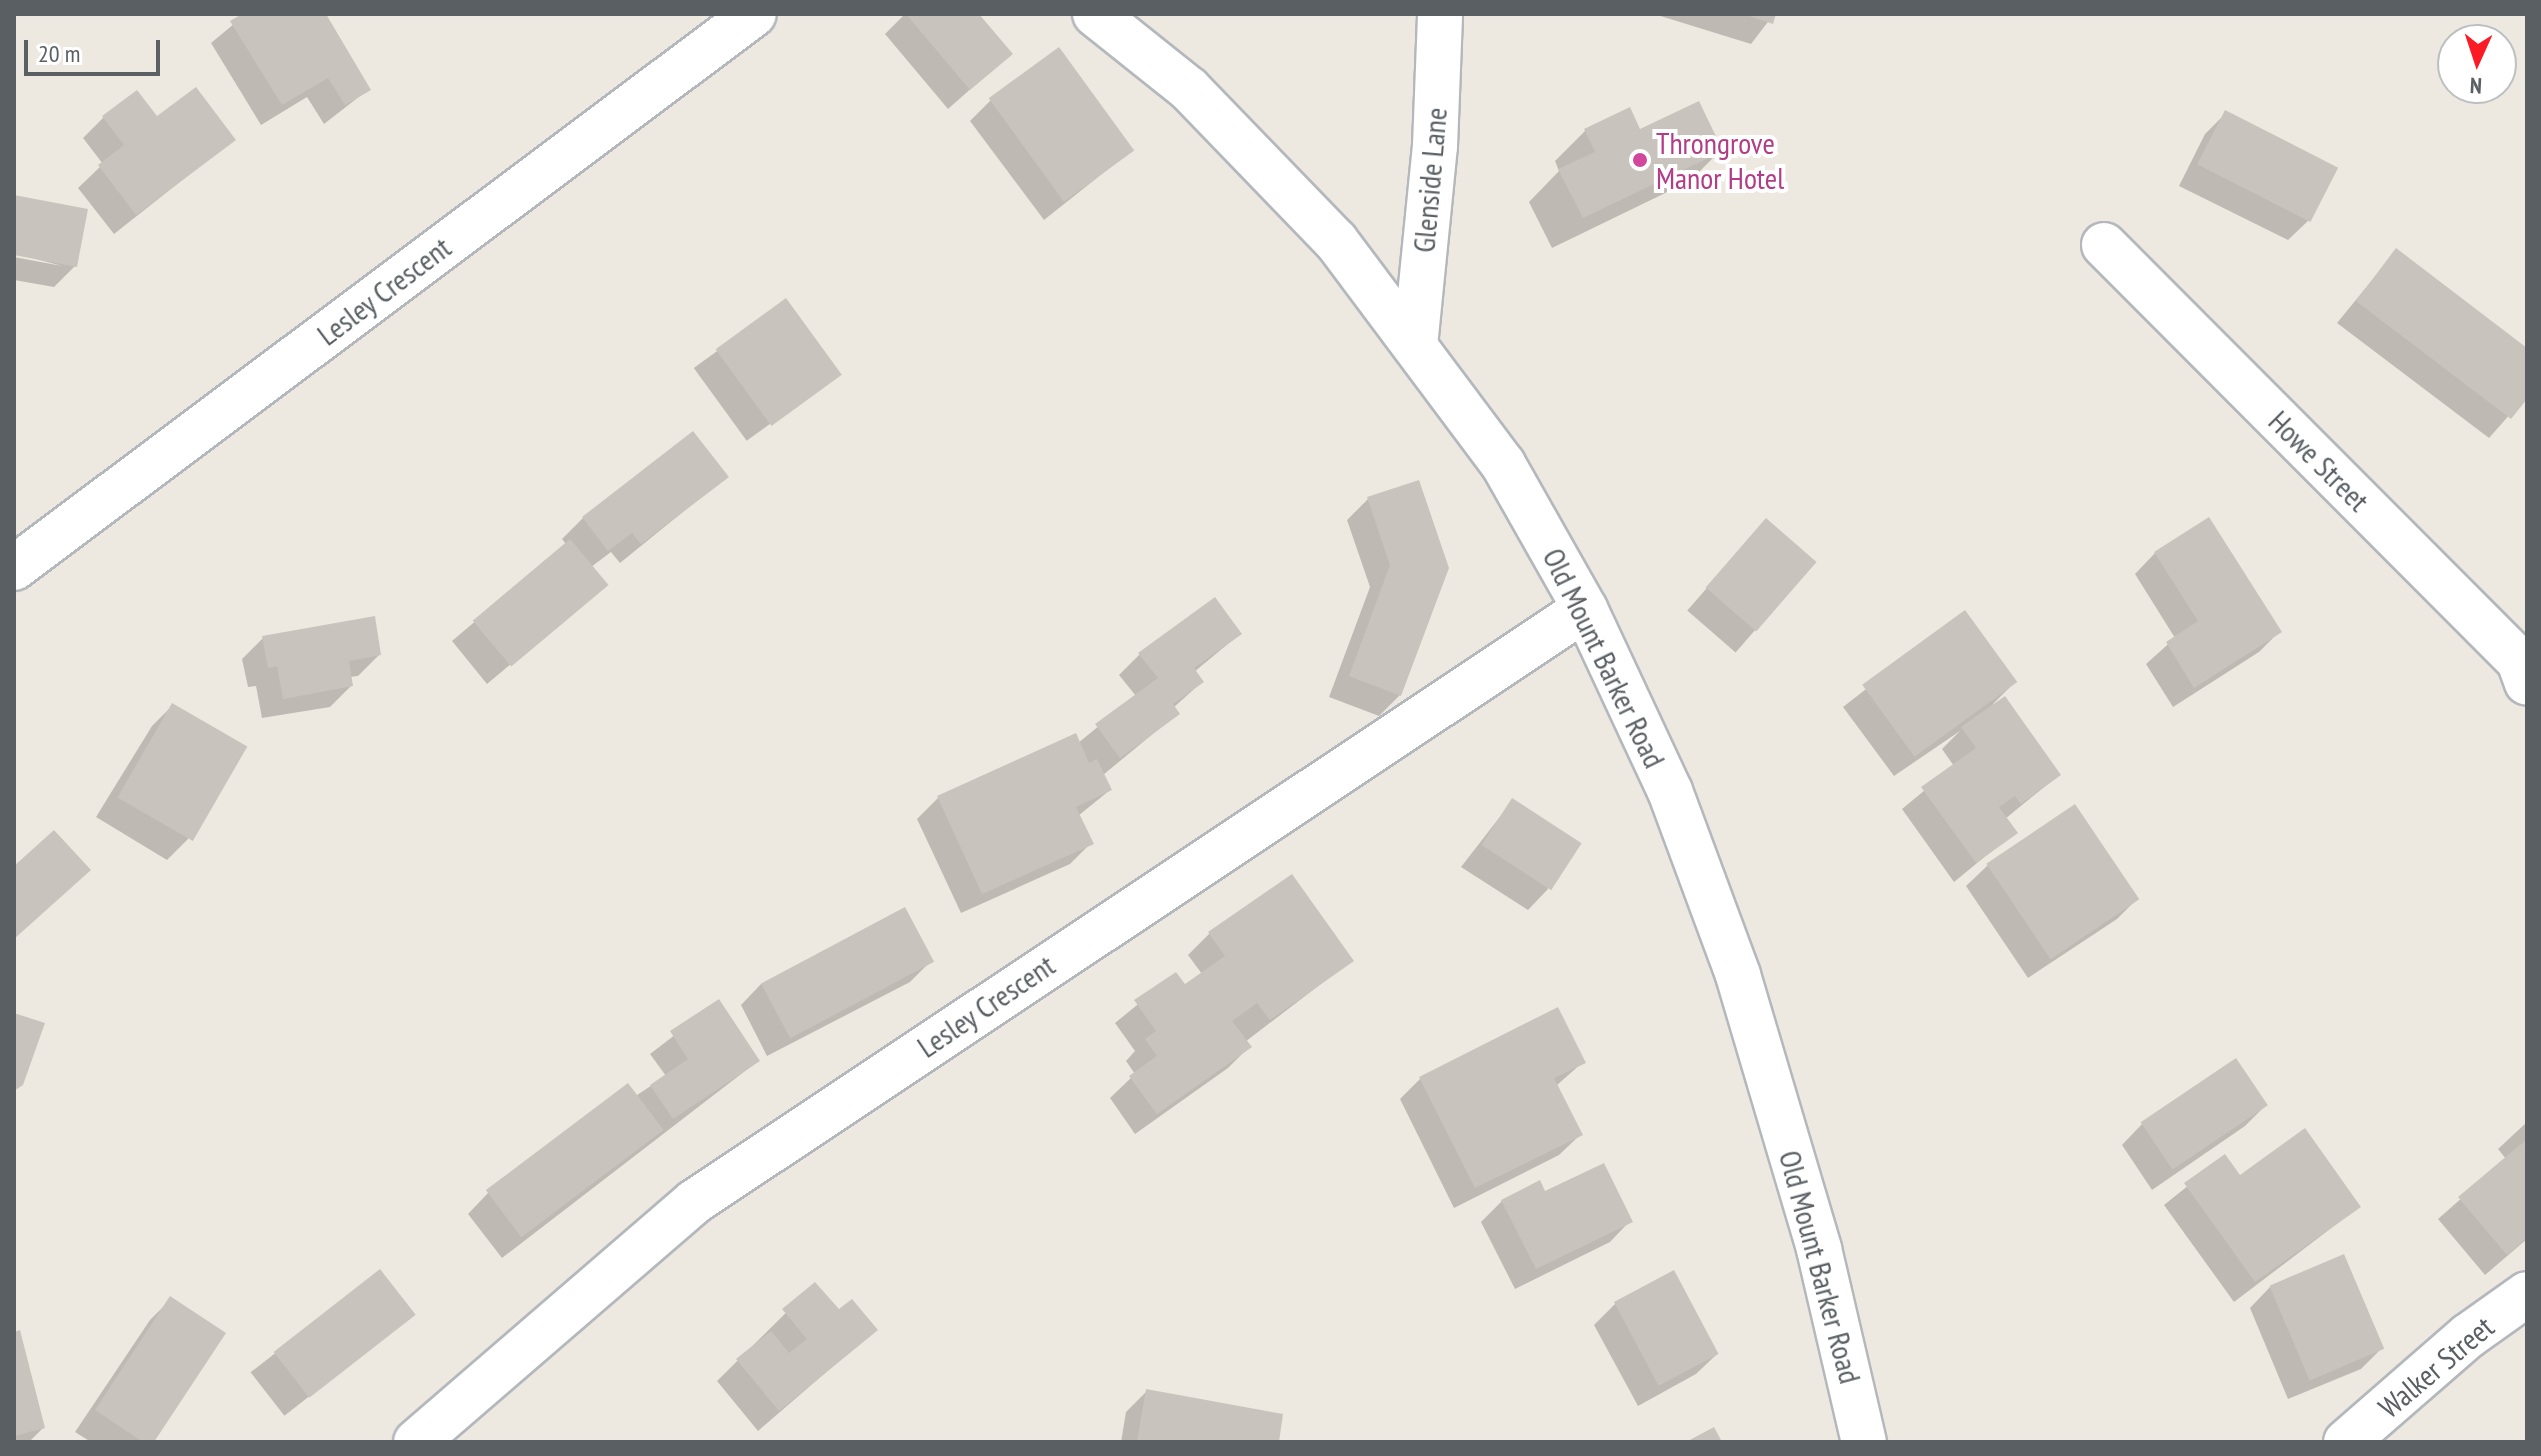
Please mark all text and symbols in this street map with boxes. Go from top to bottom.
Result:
scale bar [28,24,164,74]
north arrow [2437,24,2517,104]
text: 20 m [38,38,80,69]
text: N [2469,72,2483,100]
street label: Glenside Lane [1406,106,1454,254]
place label: Throngrove Manor Hotel [1656,125,1784,196]
marker: Throngrove Manor Hotel [1631,151,1649,169]
street label: Lesley Crescent [310,229,458,353]
street label: Howe Street [2261,403,2377,519]
street label: Old Mount Barker Road [1535,542,1673,774]
street label: Lesley Crescent [910,947,1062,1065]
street label: Old Mount Barker Road [1772,1147,1868,1387]
street label: Walker Street [2371,1309,2501,1425]

